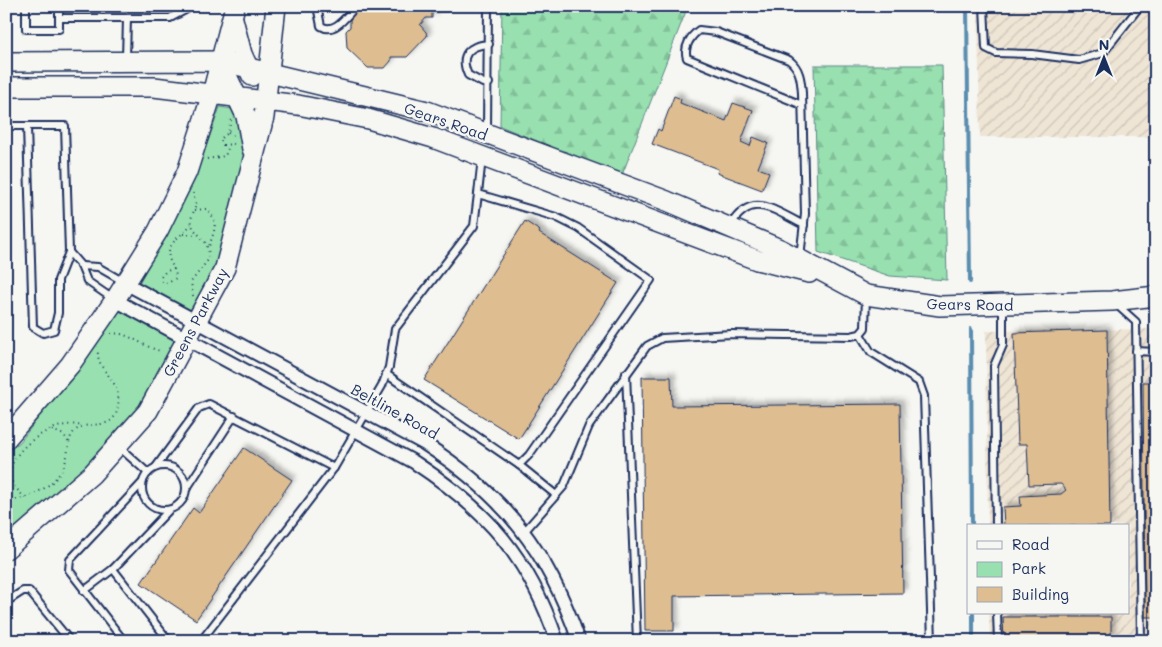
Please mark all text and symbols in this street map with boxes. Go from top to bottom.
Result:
north arrow [1080,32,1130,82]
text: N [1099,35,1109,54]
street label: Gears Road [402,97,490,145]
street label: Greens Parkway [158,264,232,380]
street label: Gears Road [926,293,1014,315]
street label: Beltline Road [348,379,442,443]
legend [967,524,1130,614]
text: Road [1012,534,1049,554]
text: Park [1012,558,1046,578]
text: Building [1012,584,1069,604]

